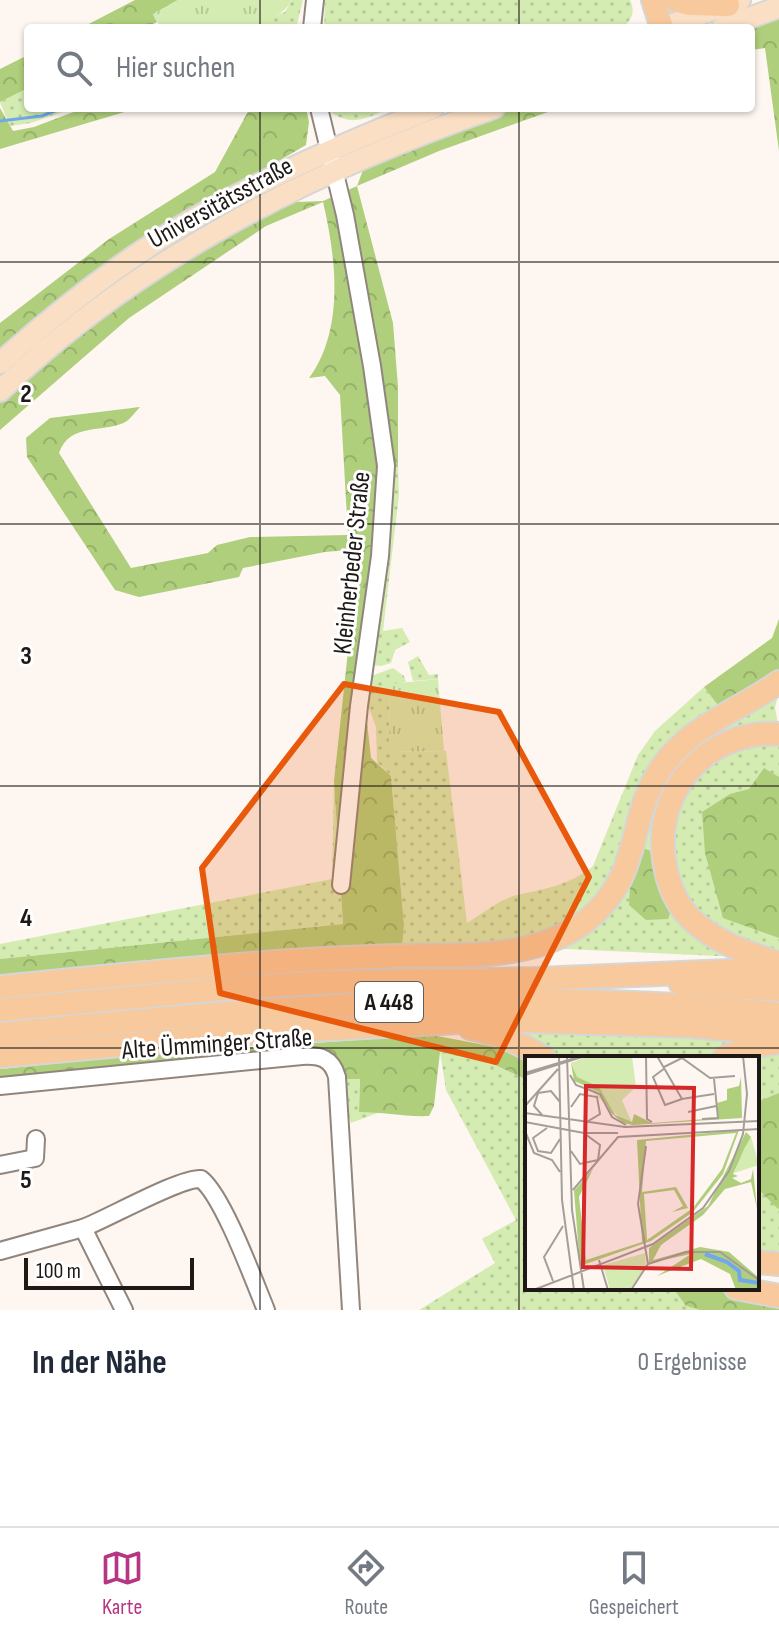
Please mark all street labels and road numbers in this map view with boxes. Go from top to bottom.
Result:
street label: Universitätsstraße [143,151,299,256]
street label: Kleinherbeder Straße [327,470,378,656]
road number: A 448 [355,982,423,1022]
street label: Alte Ümminger Straße [120,1022,313,1067]

